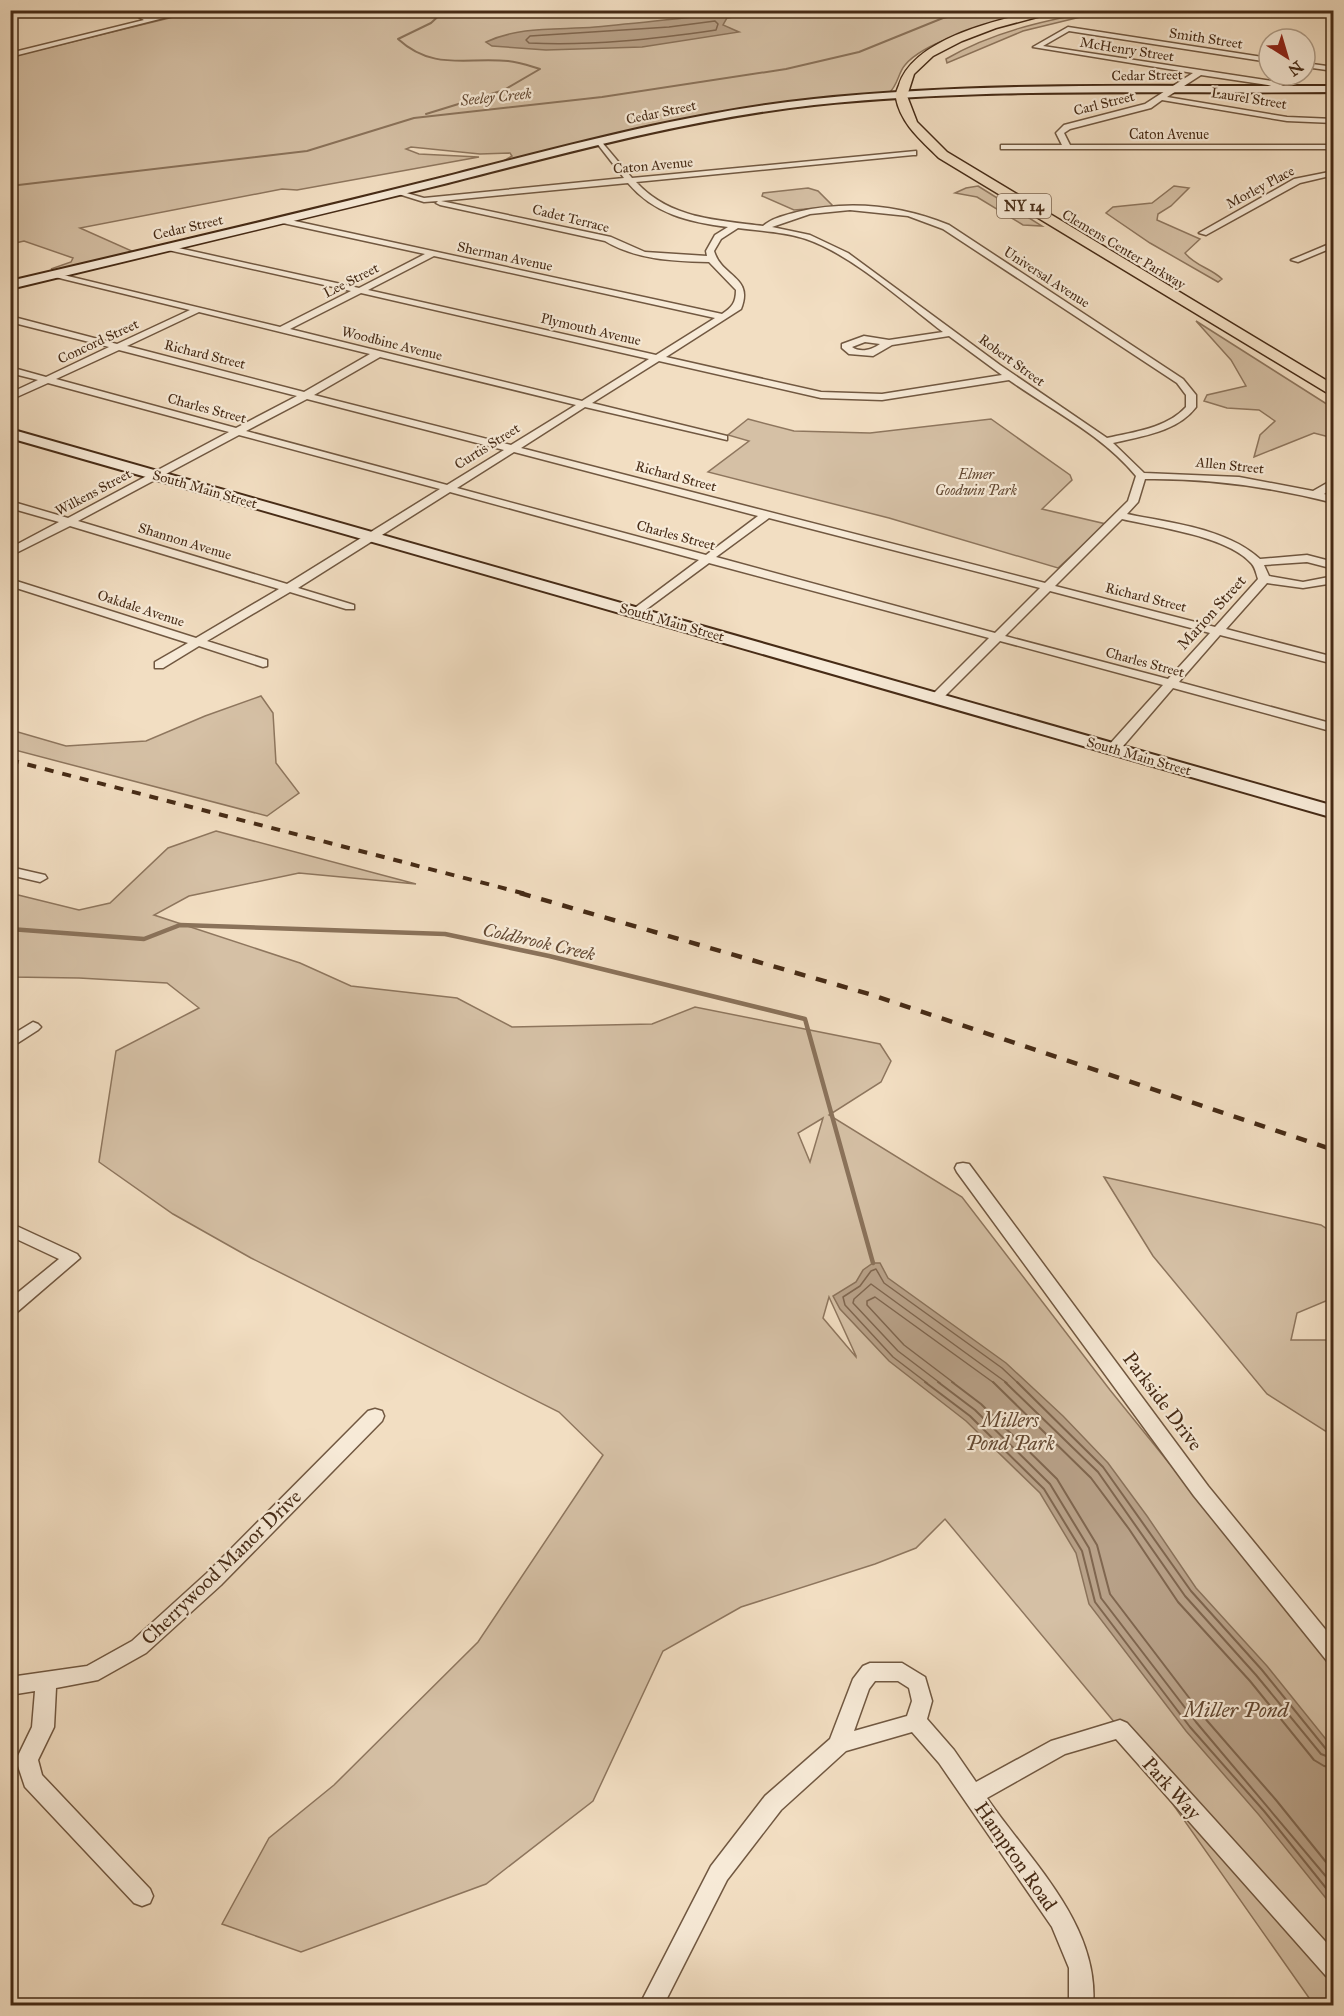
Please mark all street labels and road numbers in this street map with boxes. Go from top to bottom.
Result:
street label: Smith Street [1168,24,1244,53]
street label: McHenry Street [1079,34,1175,65]
street label: Cedar Street [1111,66,1183,85]
street label: Laurel Street [1210,84,1288,113]
street label: Carl Street [1072,88,1136,119]
street label: Cedar Street [624,97,698,128]
street label: Caton Avenue [1129,126,1209,143]
street label: Caton Avenue [612,154,694,177]
street label: Morley Place [1223,162,1298,213]
road number: NY 14 [997,194,1051,218]
street label: Cadet Terrace [531,201,611,236]
street label: Clemens Center Parkway [1059,206,1189,293]
street label: Cedar Street [151,211,225,244]
street label: Sherman Avenue [456,238,554,275]
street label: Universal Avenue [1000,243,1093,312]
street label: Lee Street [321,259,382,302]
street label: Plymouth Avenue [539,310,643,349]
street label: Concord Street [55,315,141,368]
street label: Woodbine Avenue [340,323,444,364]
street label: Robert Street [975,331,1048,390]
street label: Richard Street [162,336,247,373]
street label: Charles Street [166,390,248,427]
street label: Curtis Street [451,420,523,473]
street label: Allen Street [1194,453,1265,478]
street label: Richard Street [633,457,718,495]
street label: Wilkens Street [52,465,134,520]
street label: South Main Street [151,466,259,513]
street label: Charles Street [635,517,717,554]
street label: Shannon Avenue [136,519,234,564]
street label: Marion Street [1173,571,1250,653]
street label: Richard Street [1103,579,1188,616]
street label: Oakdale Avenue [95,586,187,631]
street label: South Main Street [618,599,726,646]
street label: Charles Street [1104,644,1186,681]
street label: South Main Street [1085,733,1193,780]
street label: Parkside Drive [1118,1347,1208,1455]
street label: Cherrywood Manor Drive [136,1484,306,1650]
street label: Park Way [1138,1752,1207,1825]
street label: Hampton Road [970,1797,1062,1915]

